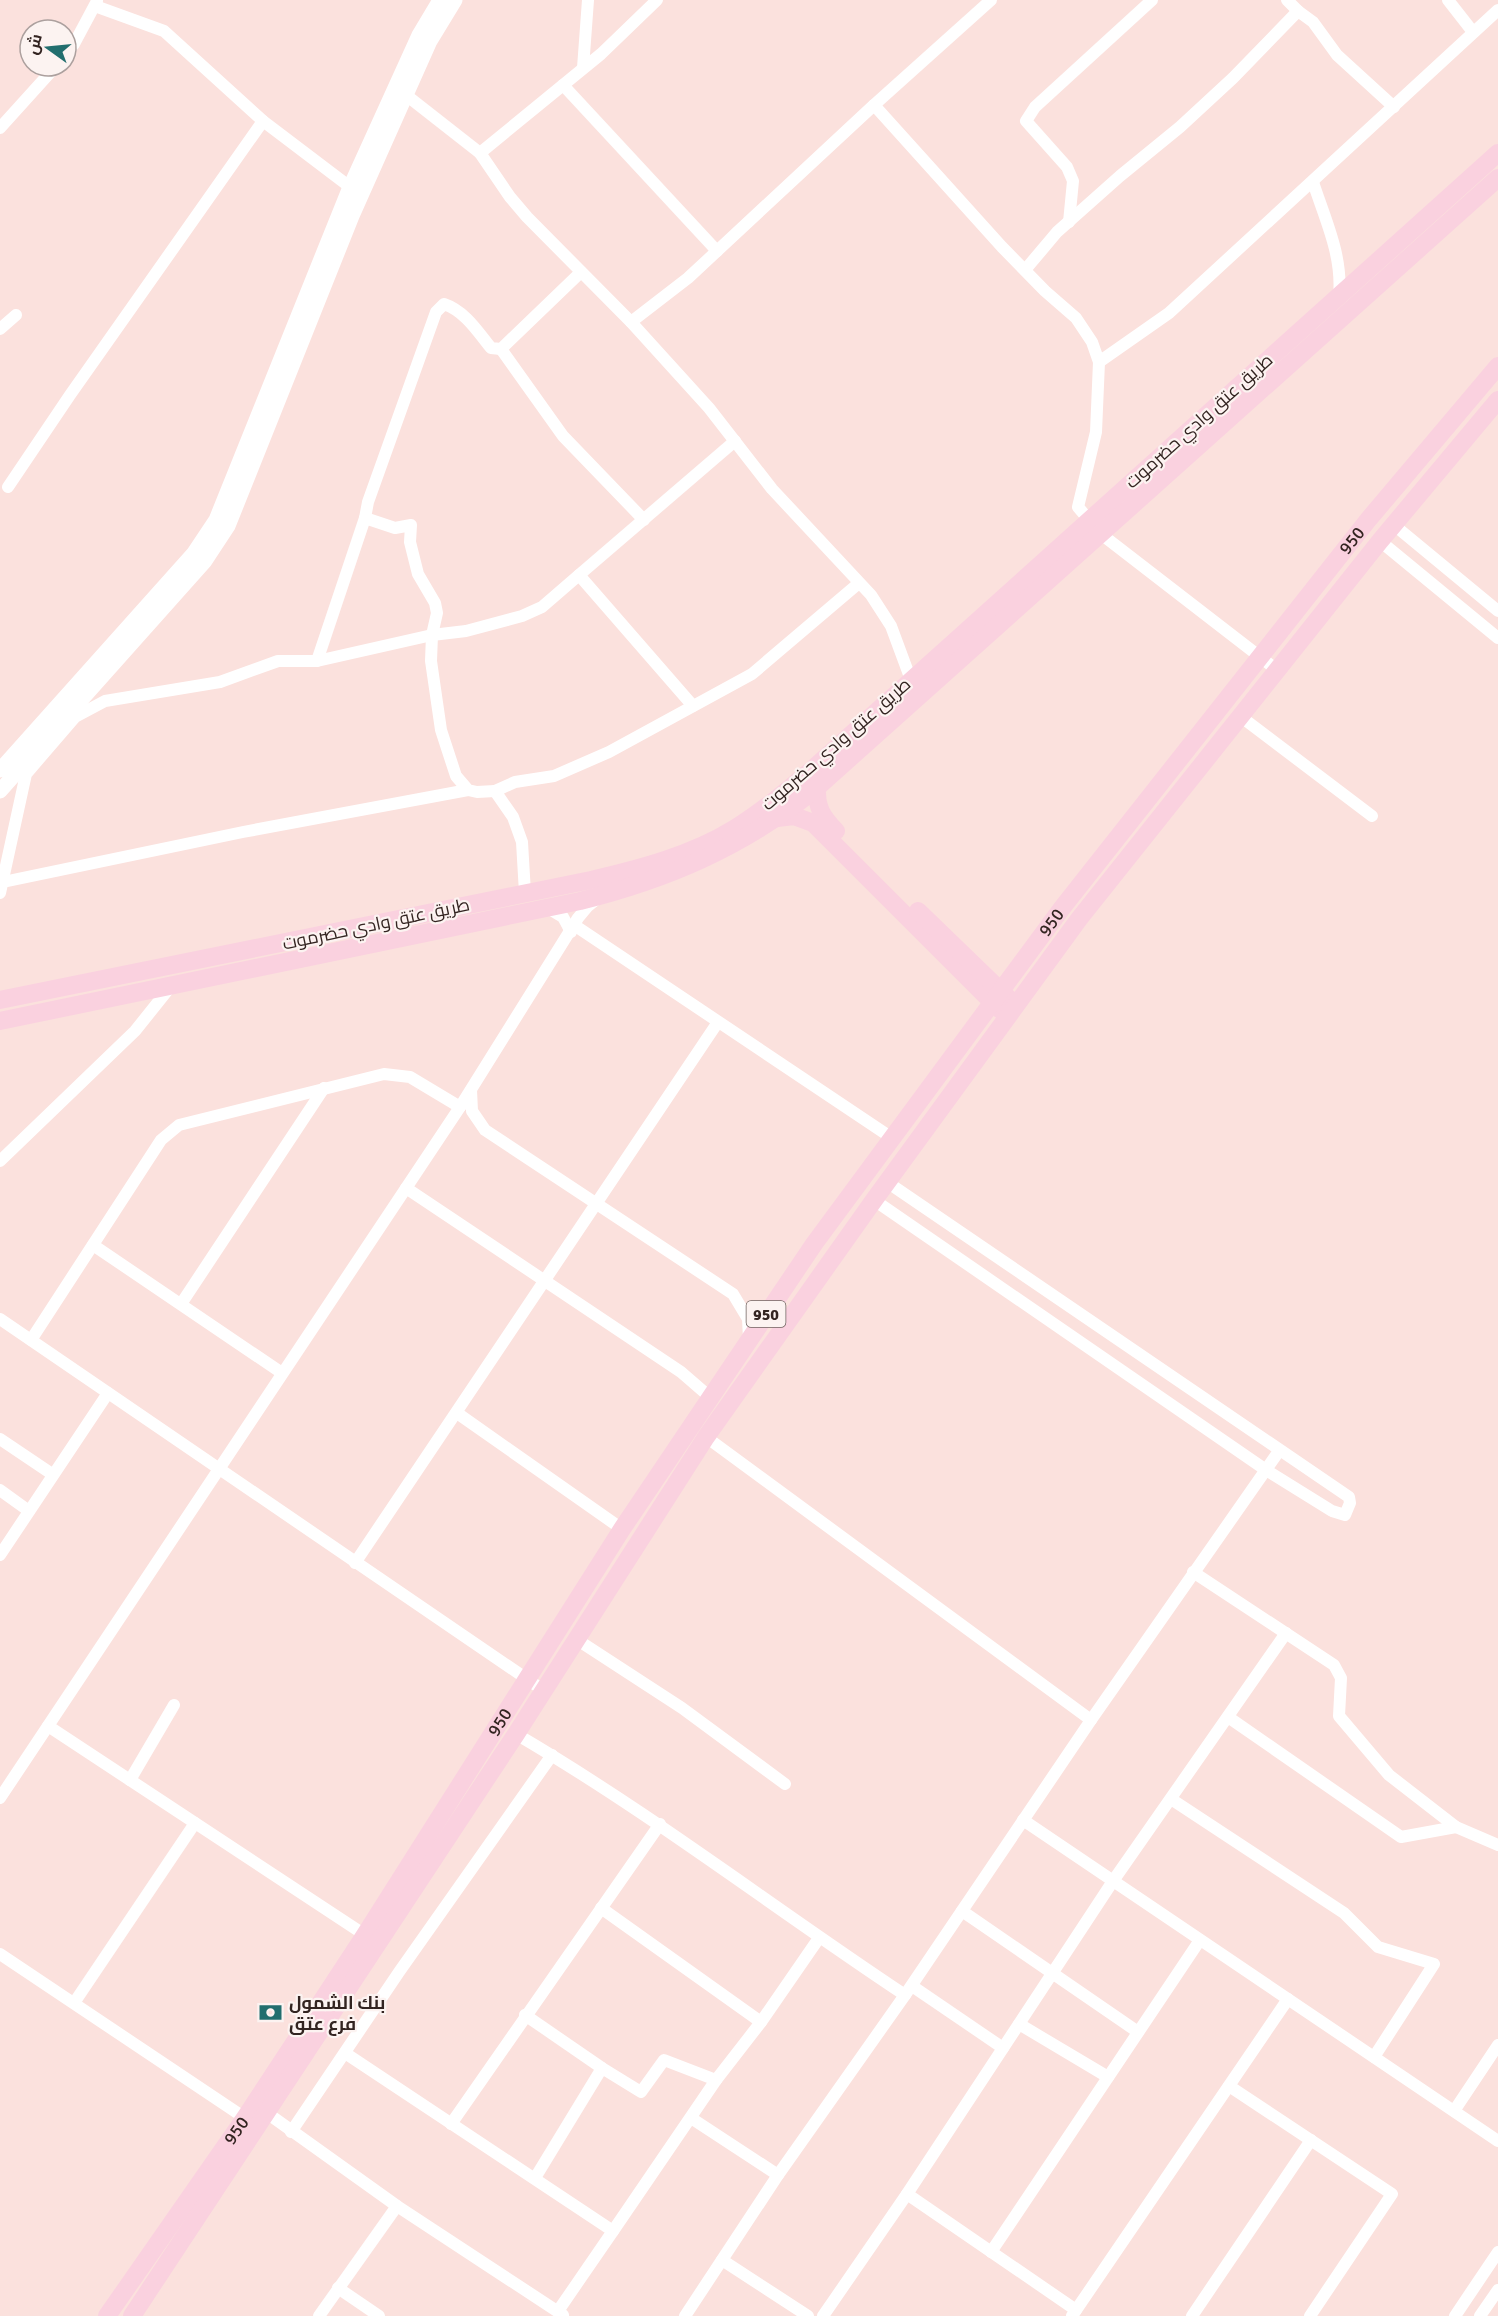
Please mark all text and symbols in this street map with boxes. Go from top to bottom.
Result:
north arrow [18,18,78,78]
text: ش [22,32,47,57]
street label: طريق عتق وادي حضرموت [1121,349,1279,495]
street label: 950 [1334,522,1370,559]
street label: طريق عتق وادي حضرموت [757,673,917,817]
street label: طريق عتق وادي حضرموت [280,893,472,958]
street label: 950 [1034,904,1069,941]
road number: 950 [746,1301,786,1327]
street label: 950 [483,1704,517,1740]
place label: بنك الشمول فرع عتق [289,1992,385,2036]
bank icon: بنك الشمول فرع عتق [258,2000,284,2026]
street label: 950 [219,2112,254,2149]

